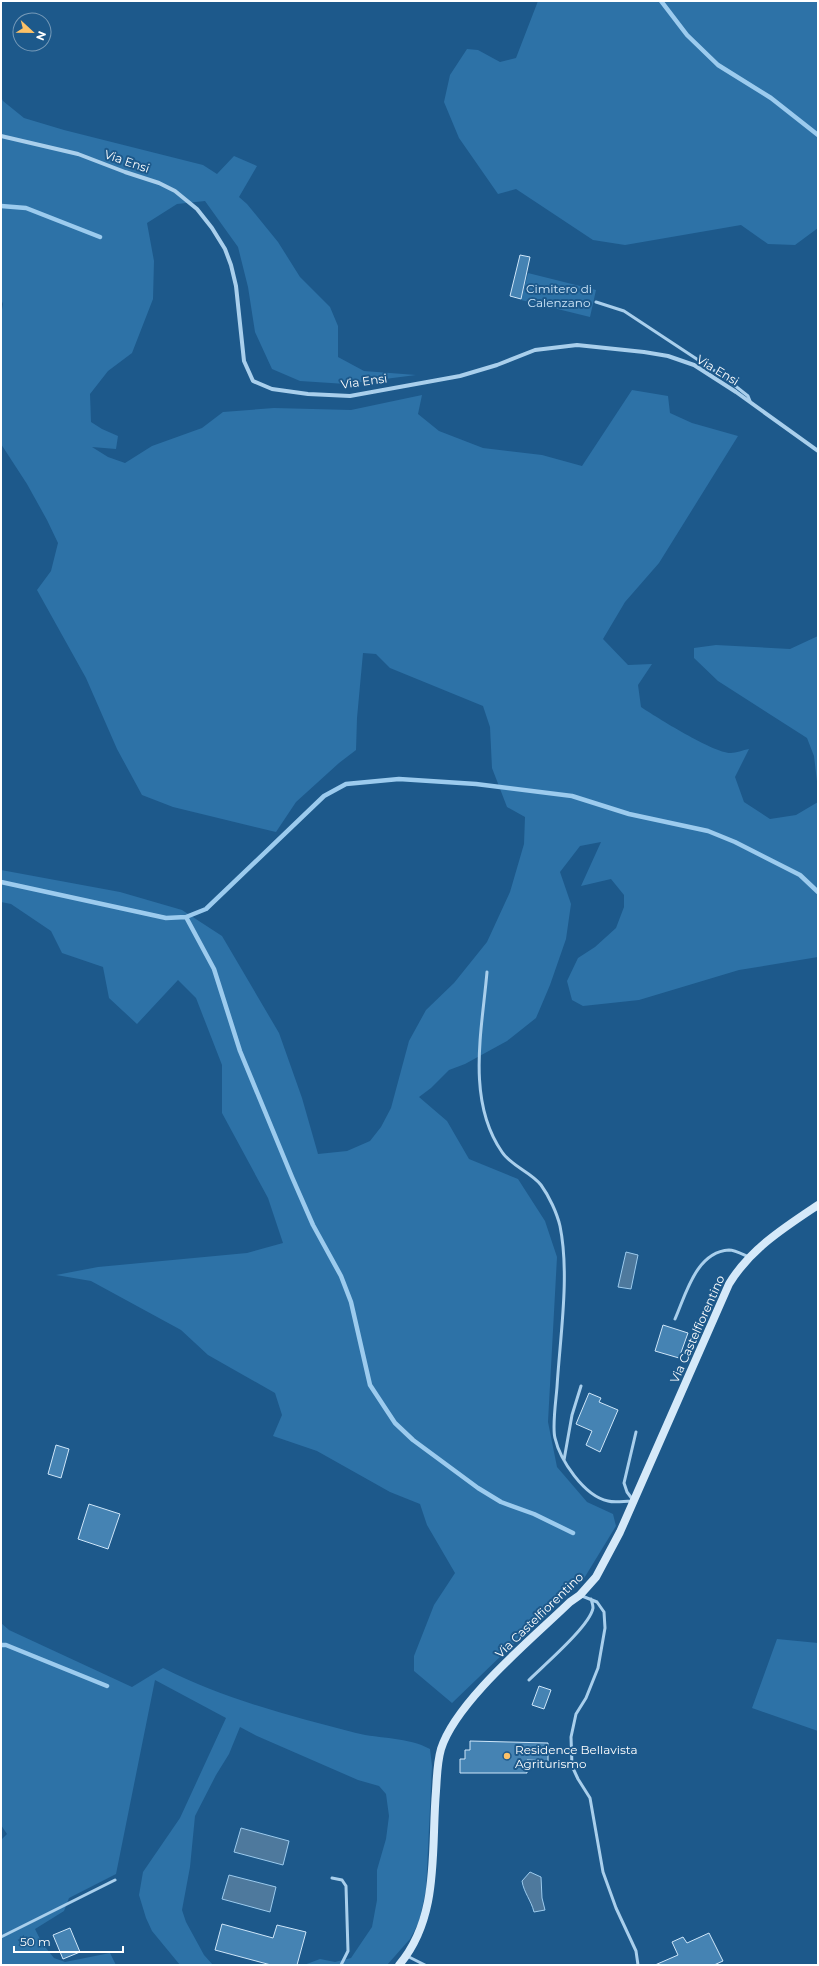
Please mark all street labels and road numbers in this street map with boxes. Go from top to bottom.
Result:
street label: Via Ensi [102,146,152,176]
street label: Via Ensi [694,352,742,388]
street label: Via Ensi [340,370,388,392]
street label: Via Castelfiorentino [666,1273,728,1385]
street label: Via Castelfiorentino [492,1569,586,1661]

